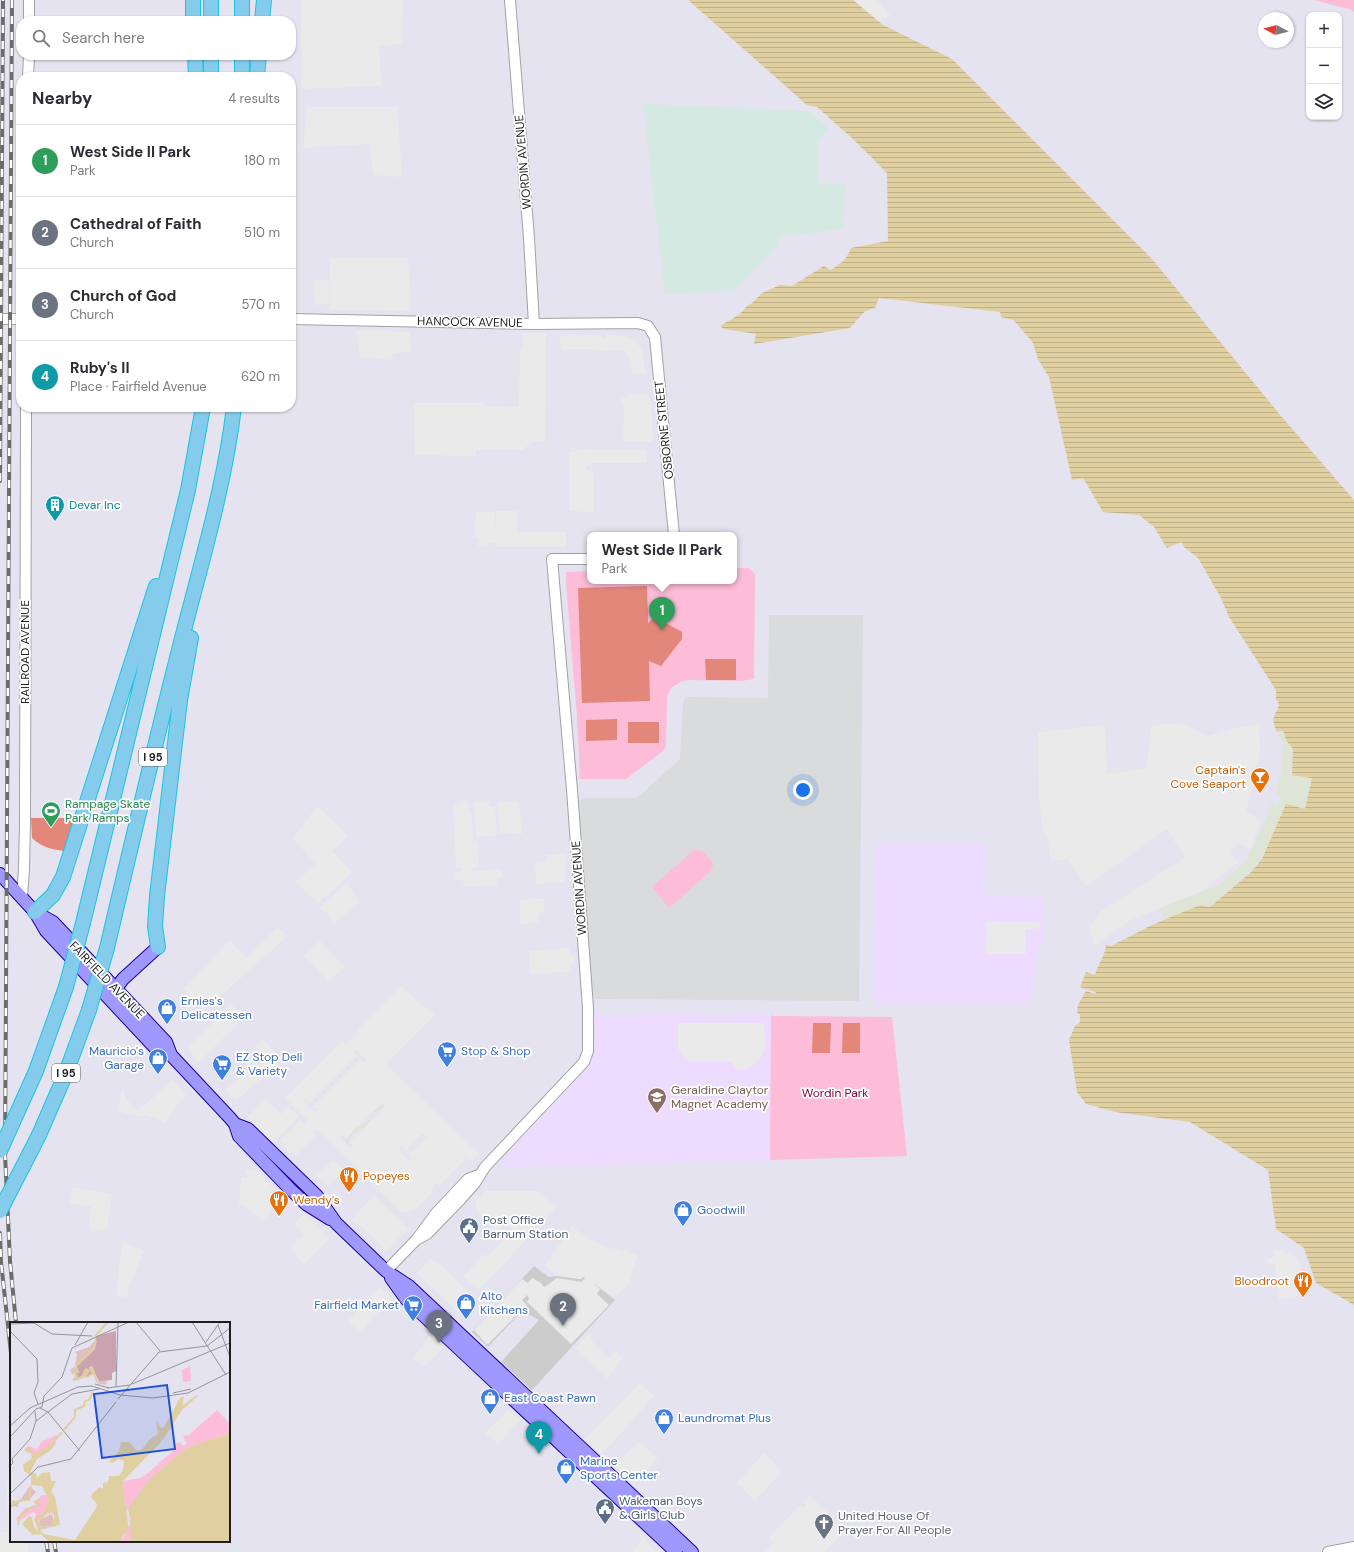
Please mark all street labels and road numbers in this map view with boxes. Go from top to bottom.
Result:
street label: WORDIN AVENUE [511,114,535,210]
street label: HANCOCK AVENUE [417,313,523,331]
street label: OSBORNE STREET [651,380,677,480]
street label: RAILROAD AVENUE [17,600,33,704]
road number: I 95 [139,748,167,766]
street label: WORDIN AVENUE [568,840,590,936]
street label: FAIRFIELD AVENUE [66,938,148,1022]
road number: I 95 [52,1064,80,1082]

